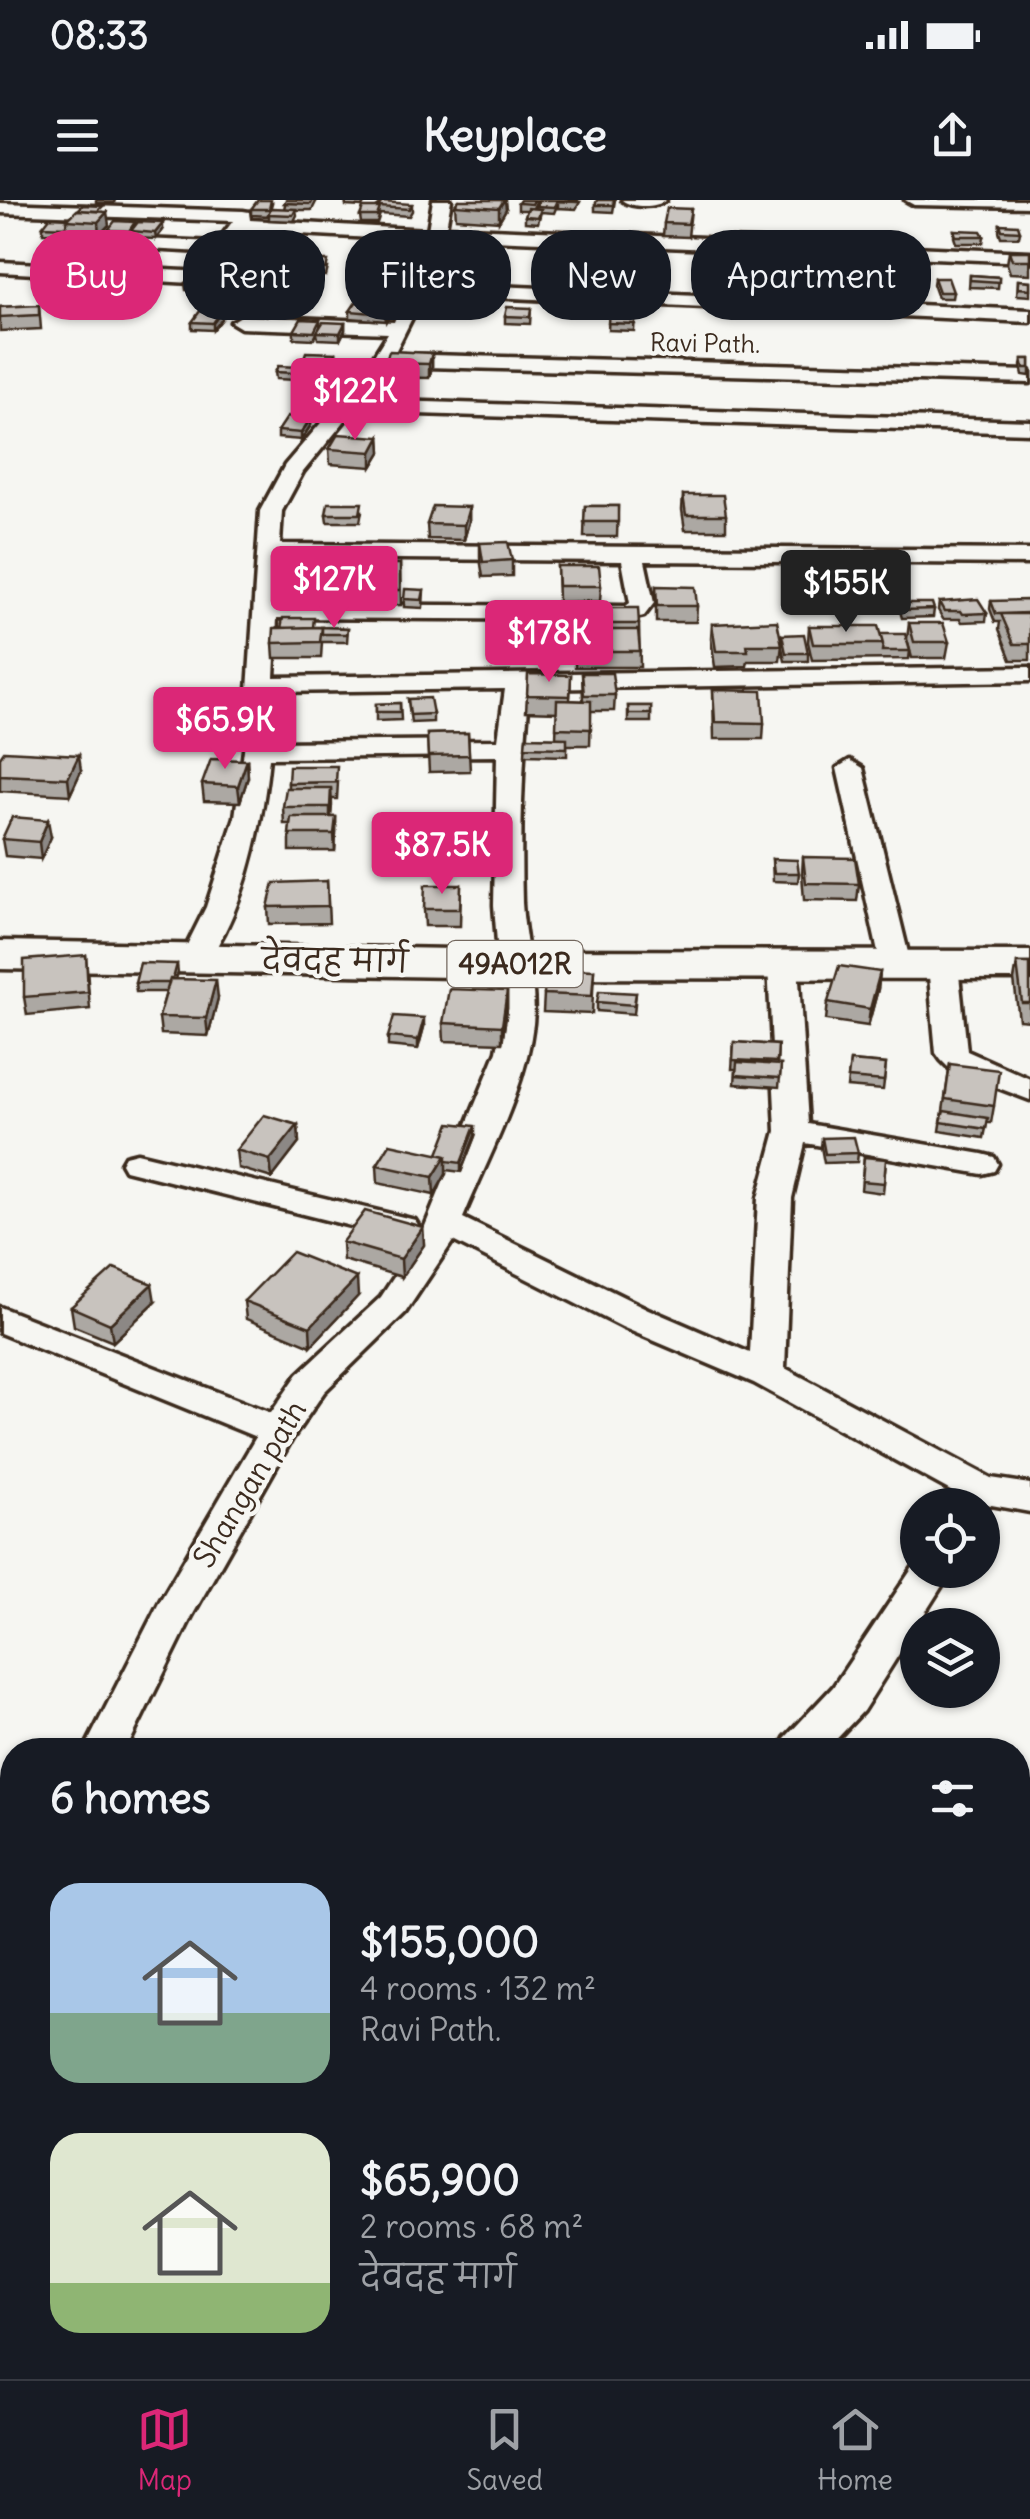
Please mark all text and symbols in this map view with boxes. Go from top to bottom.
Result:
text: 08:33 [50,12,149,59]
text: Keyplace [423,107,607,163]
icon: menu [50,108,105,163]
icon: share [925,108,980,163]
chip: Buy [30,230,163,320]
chip: Rent [183,230,325,320]
chip: Filters [345,230,511,320]
chip: New [531,230,671,320]
chip: Apartment [691,230,931,320]
street label: Ravi Path. [650,326,760,360]
pin: $122K [285,358,425,443]
text: $122K [313,370,397,411]
pin: $127K [264,546,404,631]
pin: $155K [776,550,916,635]
text: $127K [293,558,375,599]
text: $155K [803,562,889,603]
pin: $178K [479,600,619,685]
text: $178K [507,612,591,653]
pin: $65.9K [144,687,306,772]
text: $65.9K [175,699,275,740]
pin: $87.5K [361,812,523,897]
text: $87.5K [394,824,490,865]
street label: देवदह मार्ग [259,935,410,980]
road number: 49A012R [448,941,582,987]
street label: Shangan path [184,1393,314,1574]
map controls [900,1488,1000,1708]
button: locate [900,1488,1000,1588]
button: layers [900,1608,1000,1708]
icon: filters [925,1771,980,1826]
text: 6 homes [50,1772,211,1824]
text: $155,000 [360,1916,539,1968]
icon: home [130,1923,250,2043]
text: 4 rooms · 132 m² [360,1968,596,2009]
text: Ravi Path. [360,2009,501,2050]
text: $65,900 [360,2154,520,2206]
icon: home [130,2173,250,2293]
text: 2 rooms · 68 m² [360,2206,583,2247]
text: देवदह मार्ग [360,2256,516,2297]
tab: Map [137,2402,192,2498]
tab: Saved [466,2402,543,2498]
tab: Home [817,2402,893,2498]

